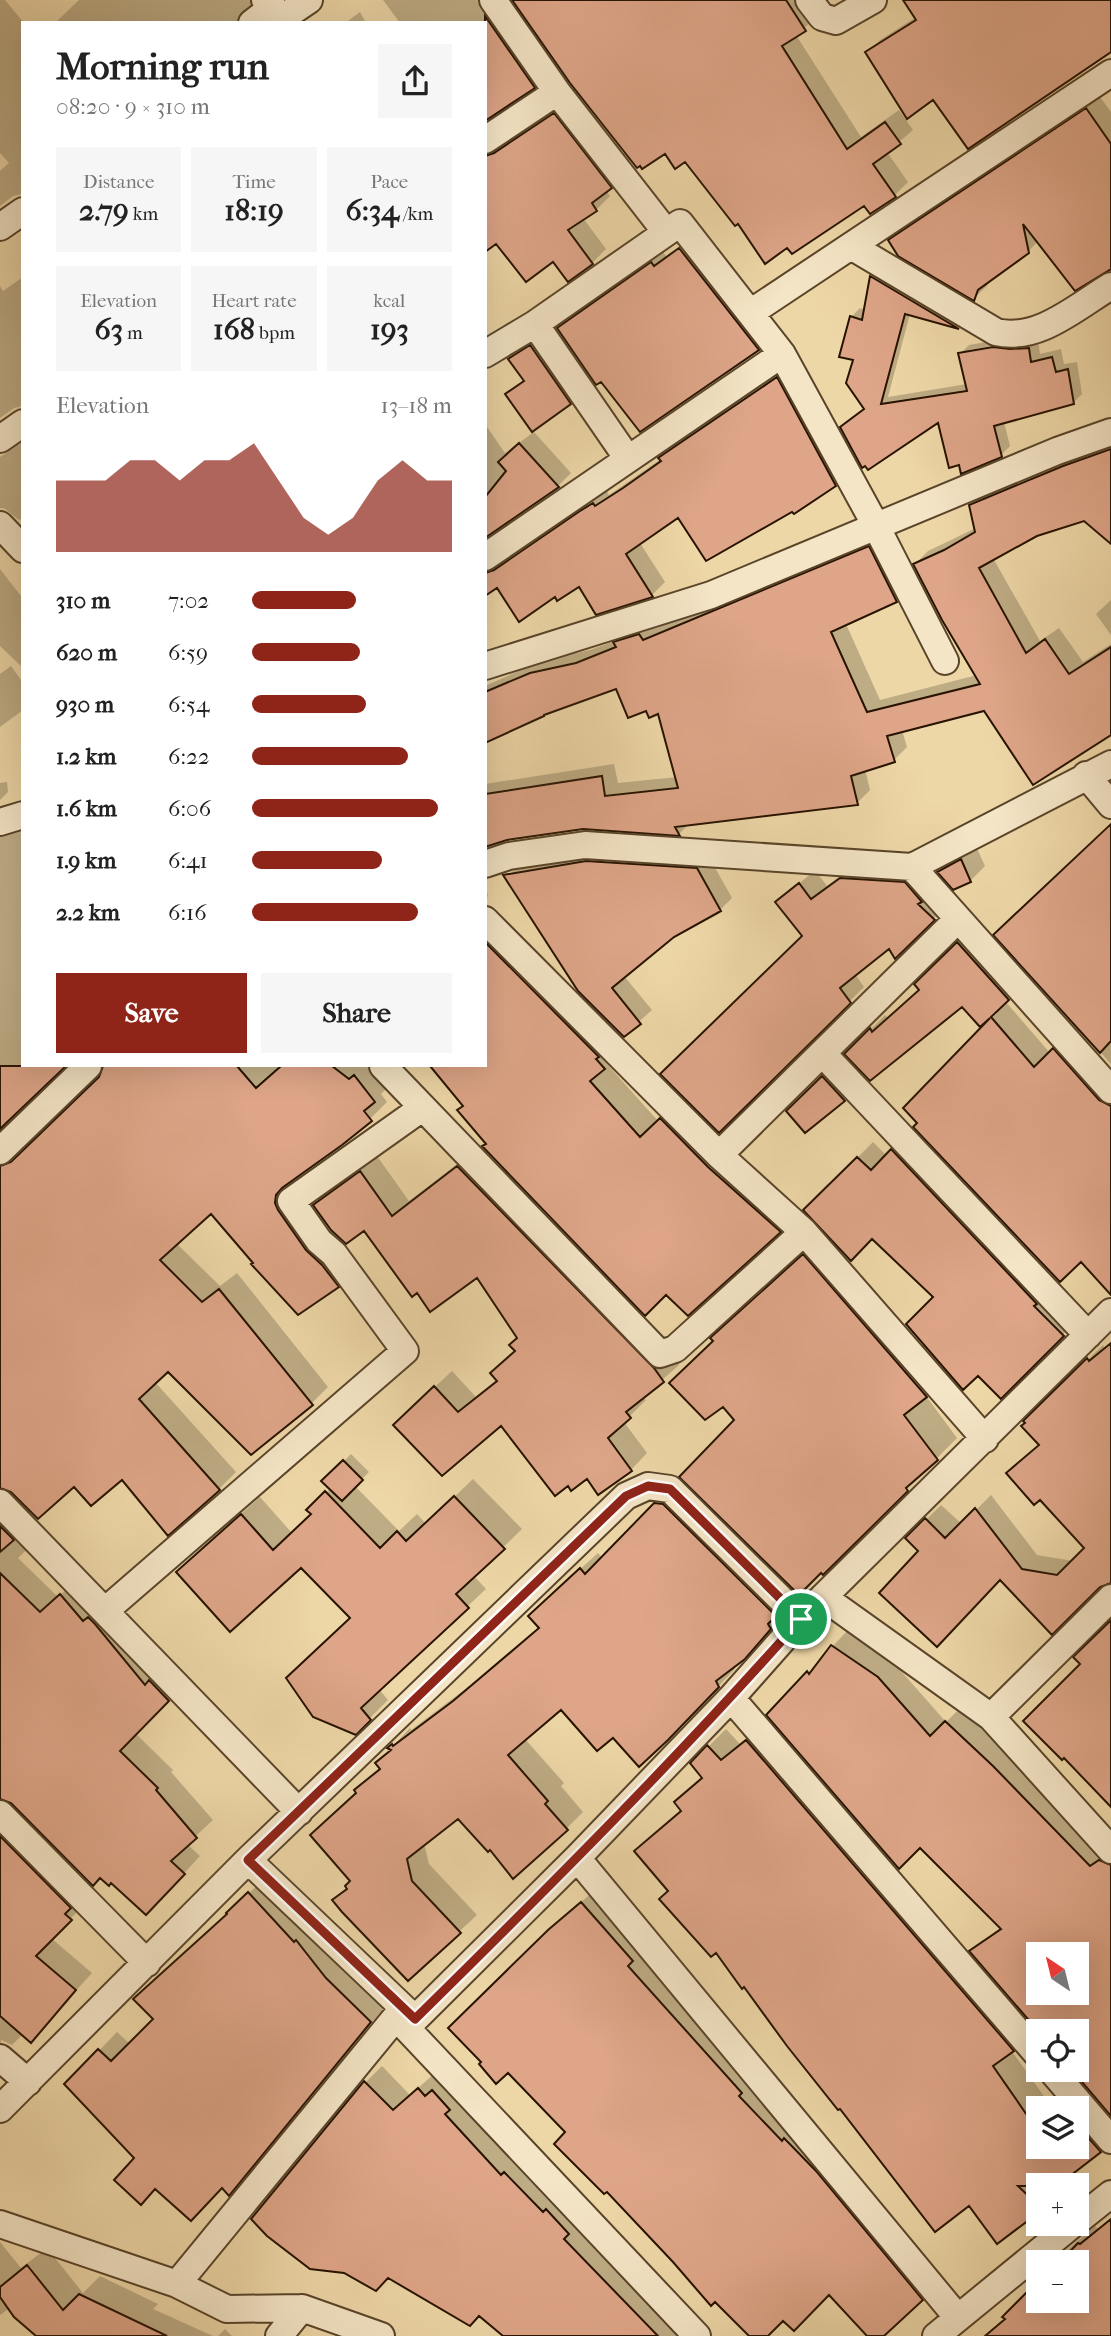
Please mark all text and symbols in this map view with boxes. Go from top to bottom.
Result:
text: Morning run [56,44,269,89]
button: share [378,44,452,118]
text: 08:20 · 9 × 310 m [56,93,210,120]
text: Distance [83,171,154,193]
text: Time [232,171,276,193]
text: Pace [370,171,408,193]
text: 2.79 [79,193,129,228]
text: 18:19 [224,193,284,228]
text: 6:34 [345,193,399,228]
text: km [129,203,158,225]
text: /km [399,203,433,225]
text: Elevation [80,290,157,312]
text: Heart rate [211,290,297,312]
text: kcal [373,290,405,312]
text: 63 [94,312,123,347]
text: 168 [213,312,255,347]
text: 193 [370,312,409,347]
text: m [123,322,143,344]
text: bpm [255,322,295,344]
text: Elevation [56,392,149,419]
text: 13–18 m [381,392,452,419]
text: 310 m [56,587,110,614]
text: 7:02 [168,587,209,614]
text: 620 m [56,639,117,666]
text: 6:59 [168,639,208,666]
text: 930 m [56,691,114,718]
text: 6:54 [168,691,210,718]
text: 1.2 km [56,743,116,770]
text: 6:22 [168,743,210,770]
text: 1.6 km [56,795,117,822]
text: 6:06 [168,795,211,822]
text: 1.9 km [56,847,116,874]
text: 6:41 [168,847,208,874]
text: 2.2 km [56,899,120,926]
text: 6:16 [168,899,207,926]
button: Save [56,973,247,1053]
button: Share [261,973,452,1053]
pin [771,1589,831,1649]
icon: arrive [782,1600,820,1638]
north arrow [1026,1942,1088,2006]
map controls [1026,1942,1089,2313]
button: locate [1026,2019,1089,2082]
button: layers [1026,2096,1089,2159]
button: + [1026,2173,1089,2236]
button: − [1026,2250,1089,2313]

